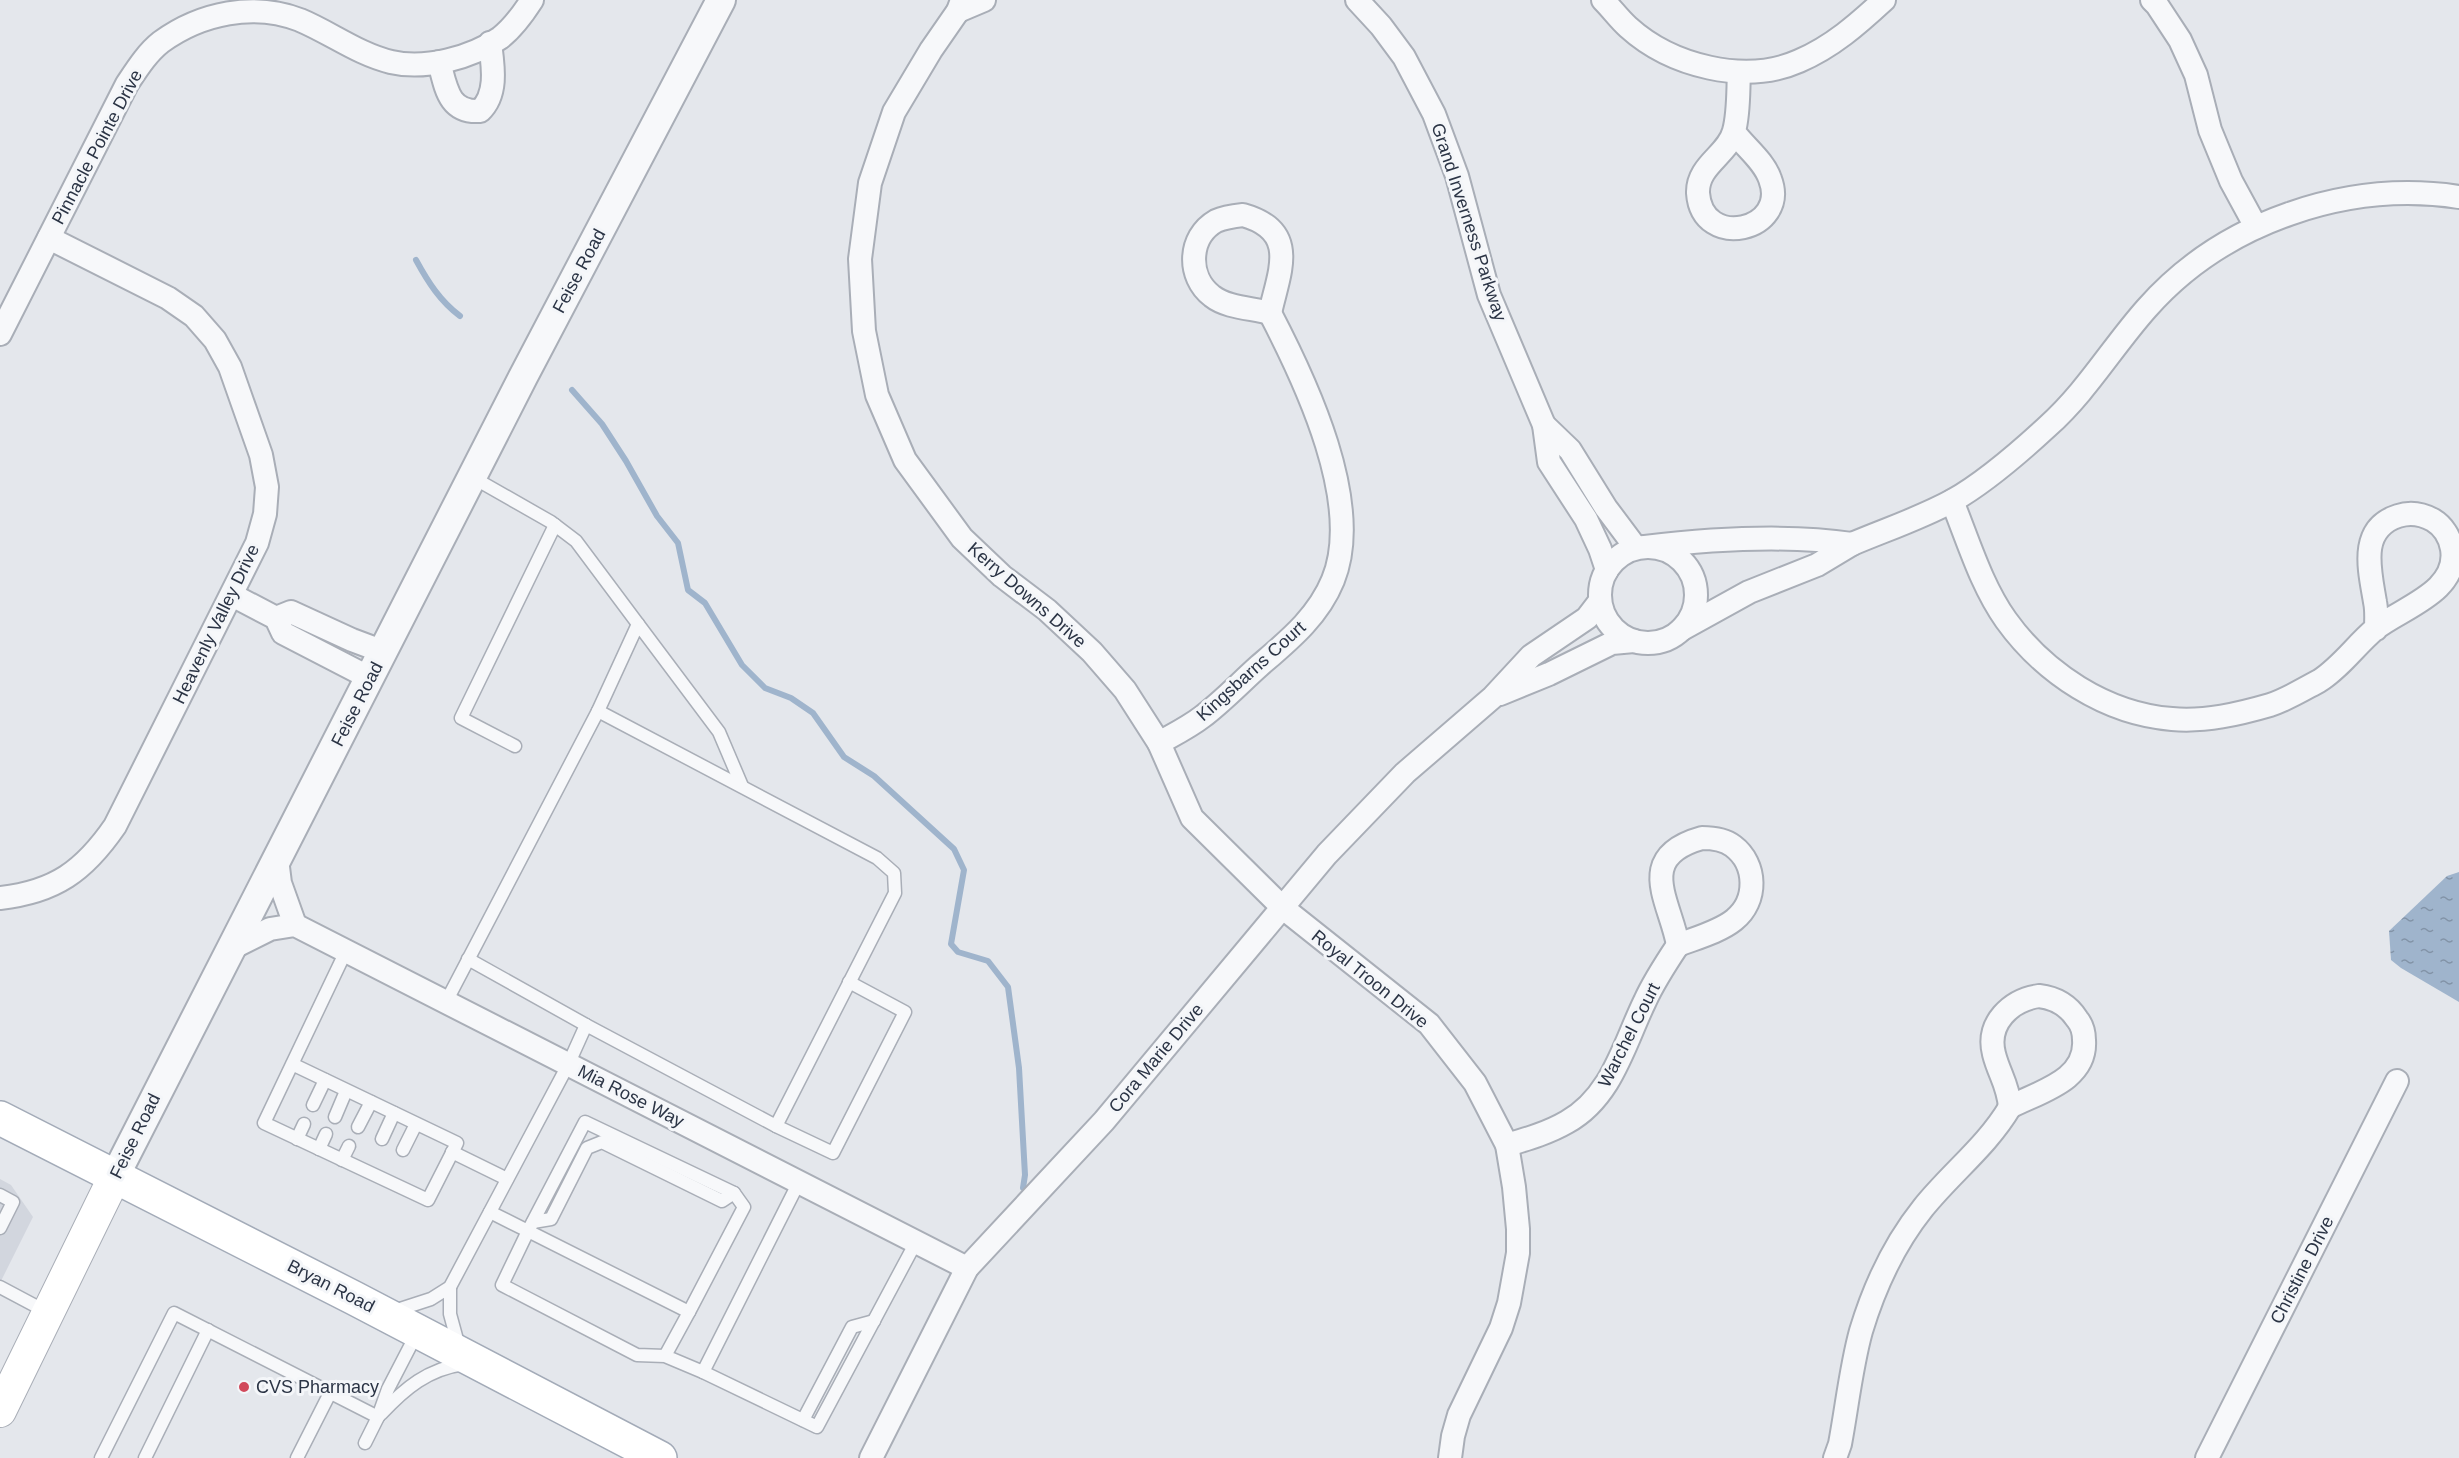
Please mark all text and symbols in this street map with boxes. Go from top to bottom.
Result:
street label: Pinnacle Pointe Drive [48,66,146,228]
street label: Grand Inverness Parkway [1427,120,1511,324]
street label: Feise Road [549,226,609,316]
street label: Kerry Downs Drive [964,538,1090,652]
street label: Heavenly Valley Drive [169,541,263,707]
street label: Kingsbarns Court [1193,617,1309,725]
street label: Feise Road [327,658,387,750]
street label: Royal Troon Drive [1308,926,1432,1032]
street label: Warchel Court [1594,980,1664,1090]
street label: Cora Marie Drive [1105,999,1207,1117]
street label: Mia Rose Way [575,1061,687,1131]
street label: Feise Road [106,1090,164,1182]
street label: Christine Drive [2266,1213,2338,1327]
street label: Bryan Road [284,1256,378,1316]
place label: CVS Pharmacy [256,1377,379,1397]
marker: CVS Pharmacy [237,1380,251,1394]

